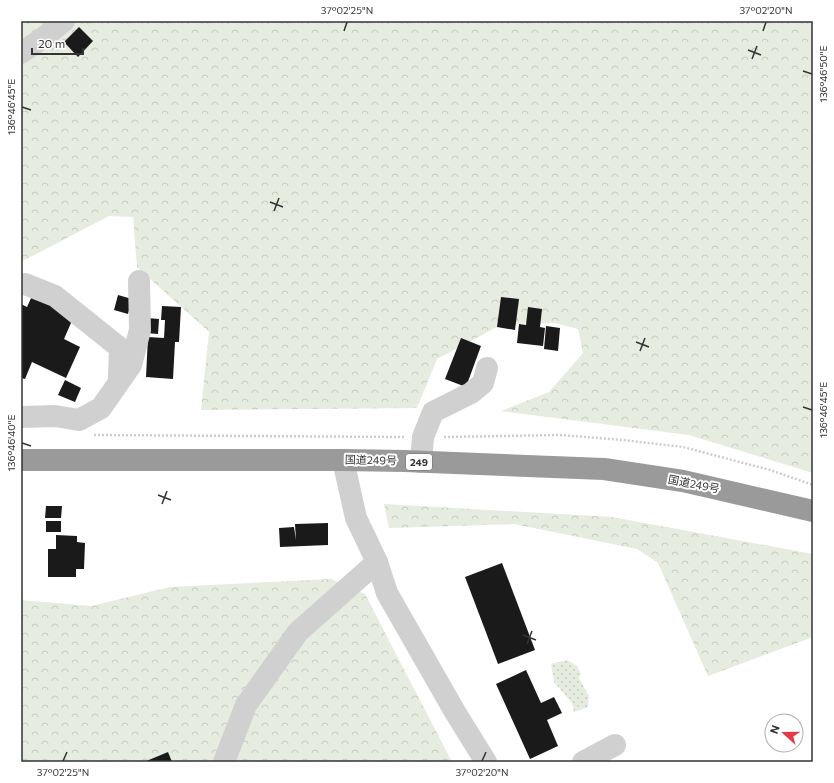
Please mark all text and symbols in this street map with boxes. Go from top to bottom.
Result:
text: 37°02'25"N [321,4,373,16]
text: 37°02'20"N [739,4,793,16]
scale bar [32,30,83,56]
text: 20 m [38,36,65,50]
text: 136°46'50"E [817,46,829,102]
text: 136°46'45"E [5,79,17,135]
text: 136°46'45"E [817,382,829,438]
text: 136°46'40"E [5,414,17,472]
street label: 国道249号 [345,453,397,466]
road number: 249 [406,454,432,470]
street label: 国道249号 [667,472,721,495]
north arrow [764,713,804,753]
text: N [767,723,782,735]
text: 37°02'25"N [37,766,89,778]
text: 37°02'20"N [455,766,509,778]

